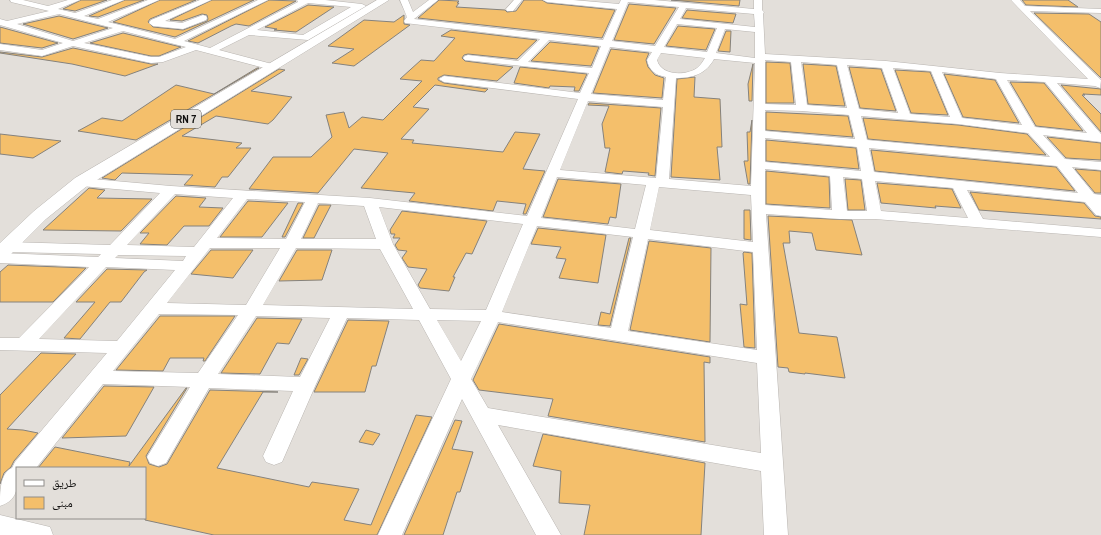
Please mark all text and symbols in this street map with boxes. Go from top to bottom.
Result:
road number: RN 7 [171,110,201,128]
legend [16,467,146,519]
text: طريق [52,475,77,491]
text: مبنى [52,495,73,511]

